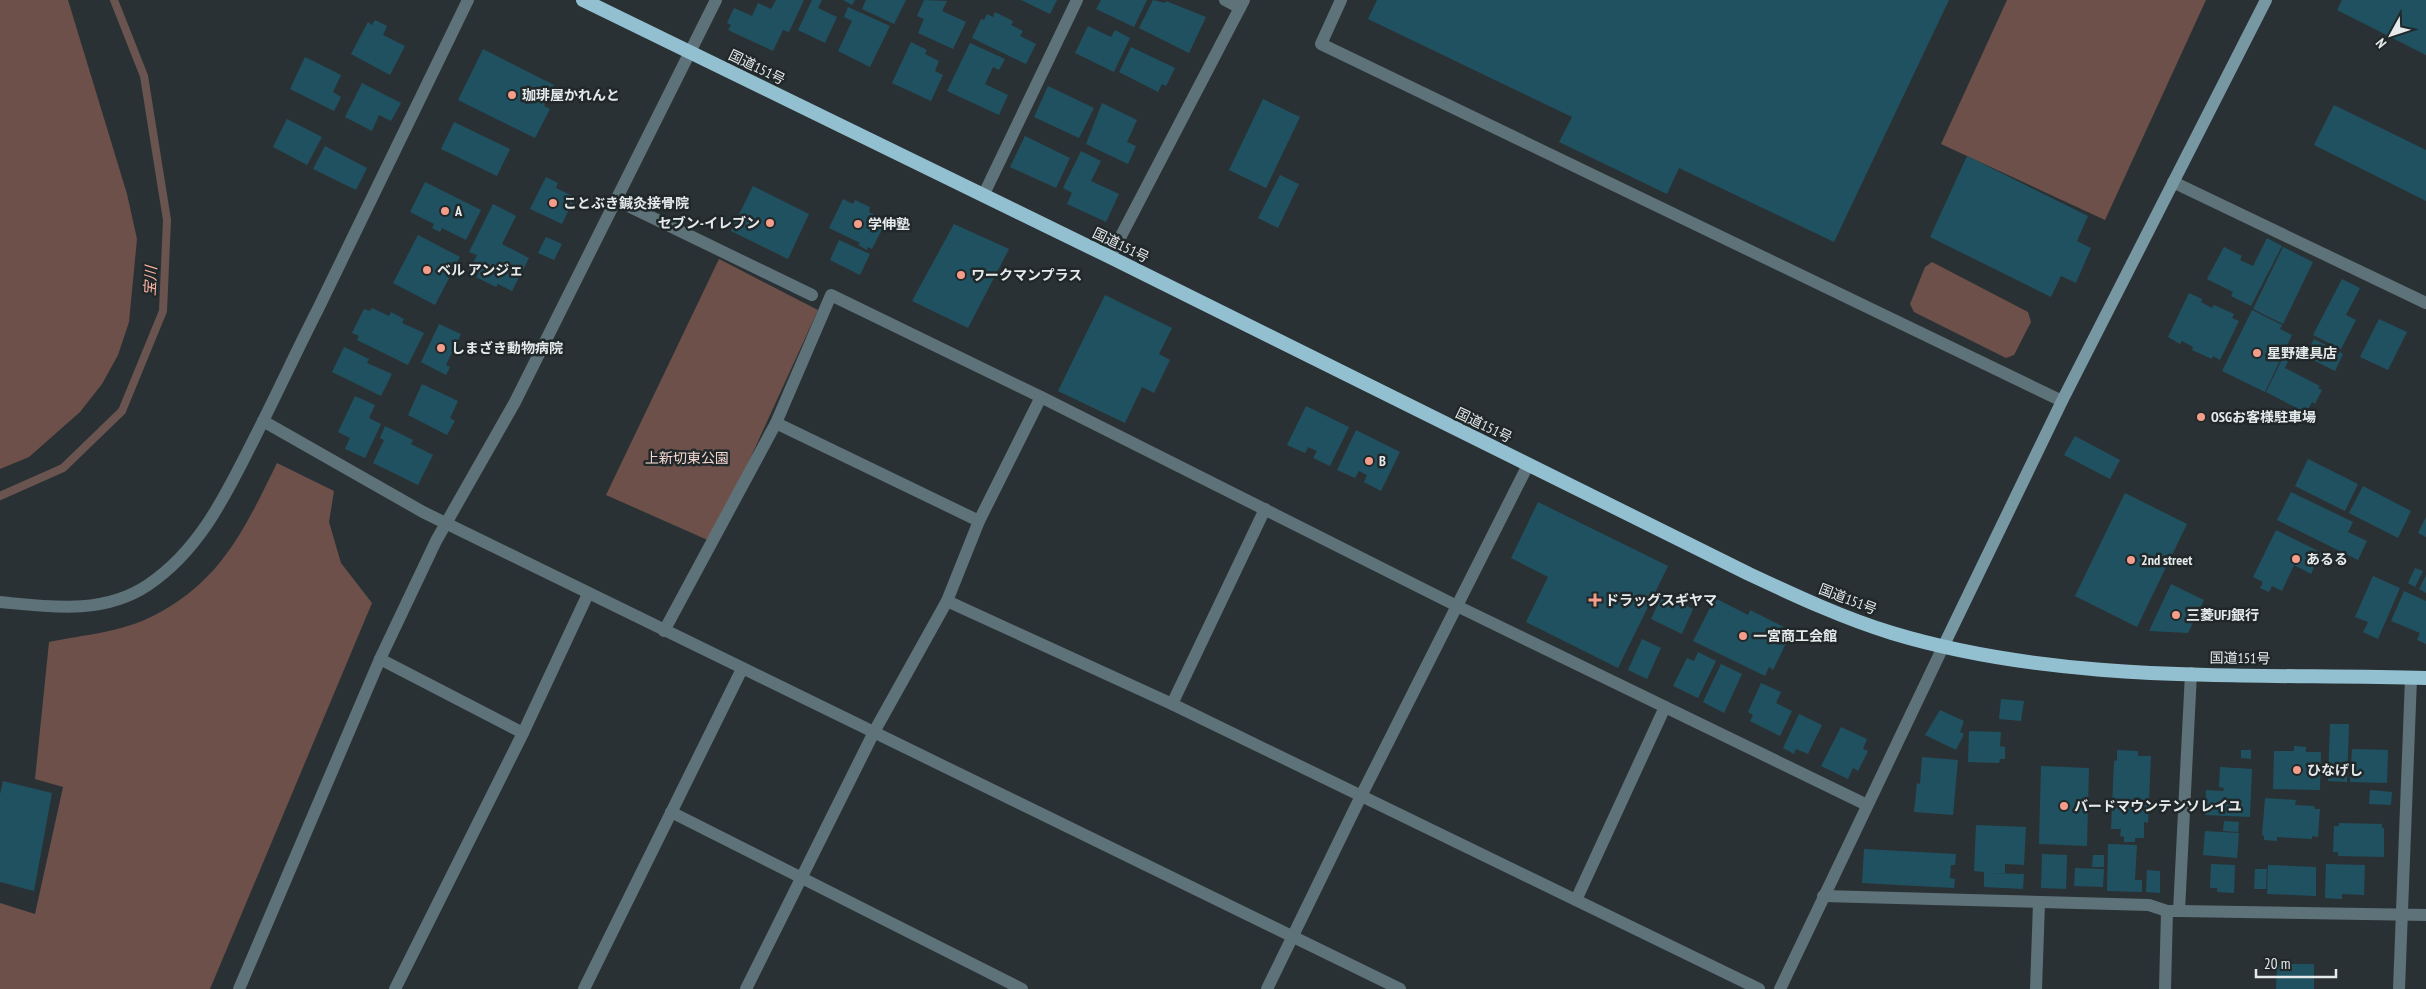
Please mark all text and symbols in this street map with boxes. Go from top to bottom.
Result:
north arrow [2366,10,2416,60]
text: N [2372,35,2390,52]
street label: 国道151号 [726,46,788,88]
place label: 珈琲屋かれんと [522,86,620,104]
marker: 珈琲屋かれんと [506,89,518,101]
place label: ことぶき鍼灸接骨院 [563,194,689,212]
marker: ことぶき鍼灸接骨院 [547,197,559,209]
place label: A [454,202,463,220]
marker: A [439,205,451,217]
place label: セブン-イレブン [658,214,760,232]
place label: 学伸塾 [868,215,910,233]
marker: セブン-イレブン [764,217,776,229]
marker: 学伸塾 [852,218,864,230]
street label: 国道151号 [1090,224,1152,266]
place label: ベル アンジェ [437,261,523,279]
water label: 宝川 [140,264,160,296]
marker: ベル アンジェ [421,264,433,276]
place label: ワークマンプラス [971,266,1082,284]
marker: ワークマンプラス [955,269,967,281]
place label: しまざき動物病院 [451,339,563,357]
marker: しまざき動物病院 [435,342,447,354]
place label: 星野建具店 [2267,344,2337,362]
marker: 星野建具店 [2251,347,2263,359]
street label: 国道151号 [1453,404,1515,446]
place label: OSGお客様駐車場 [2211,408,2316,426]
marker: OSGお客様駐車場 [2195,411,2207,423]
park label: 上新切東公園 [645,449,729,467]
place label: B [1379,452,1386,470]
marker: B [1363,455,1375,467]
place label: あるる [2306,550,2348,568]
place label: 2nd street [2141,551,2192,569]
marker: あるる [2290,553,2302,565]
marker: 2nd street [2125,554,2137,566]
street label: 国道151号 [1816,580,1880,618]
place label: ドラッグスギヤマ [1605,591,1717,609]
marker: ドラッグスギヤマ [1589,594,1601,606]
place label: 三菱UFJ銀行 [2186,606,2259,624]
marker: 三菱UFJ銀行 [2170,609,2182,621]
place label: 一宮商工会館 [1753,627,1837,645]
marker: 一宮商工会館 [1737,630,1749,642]
street label: 国道151号 [2209,648,2271,668]
place label: ひなげし [2307,761,2363,779]
marker: ひなげし [2291,764,2303,776]
place label: バードマウンテンソレイユ [2074,797,2242,815]
marker: バードマウンテンソレイユ [2058,800,2070,812]
scale bar [2256,946,2336,978]
text: 20 m [2264,954,2290,973]

